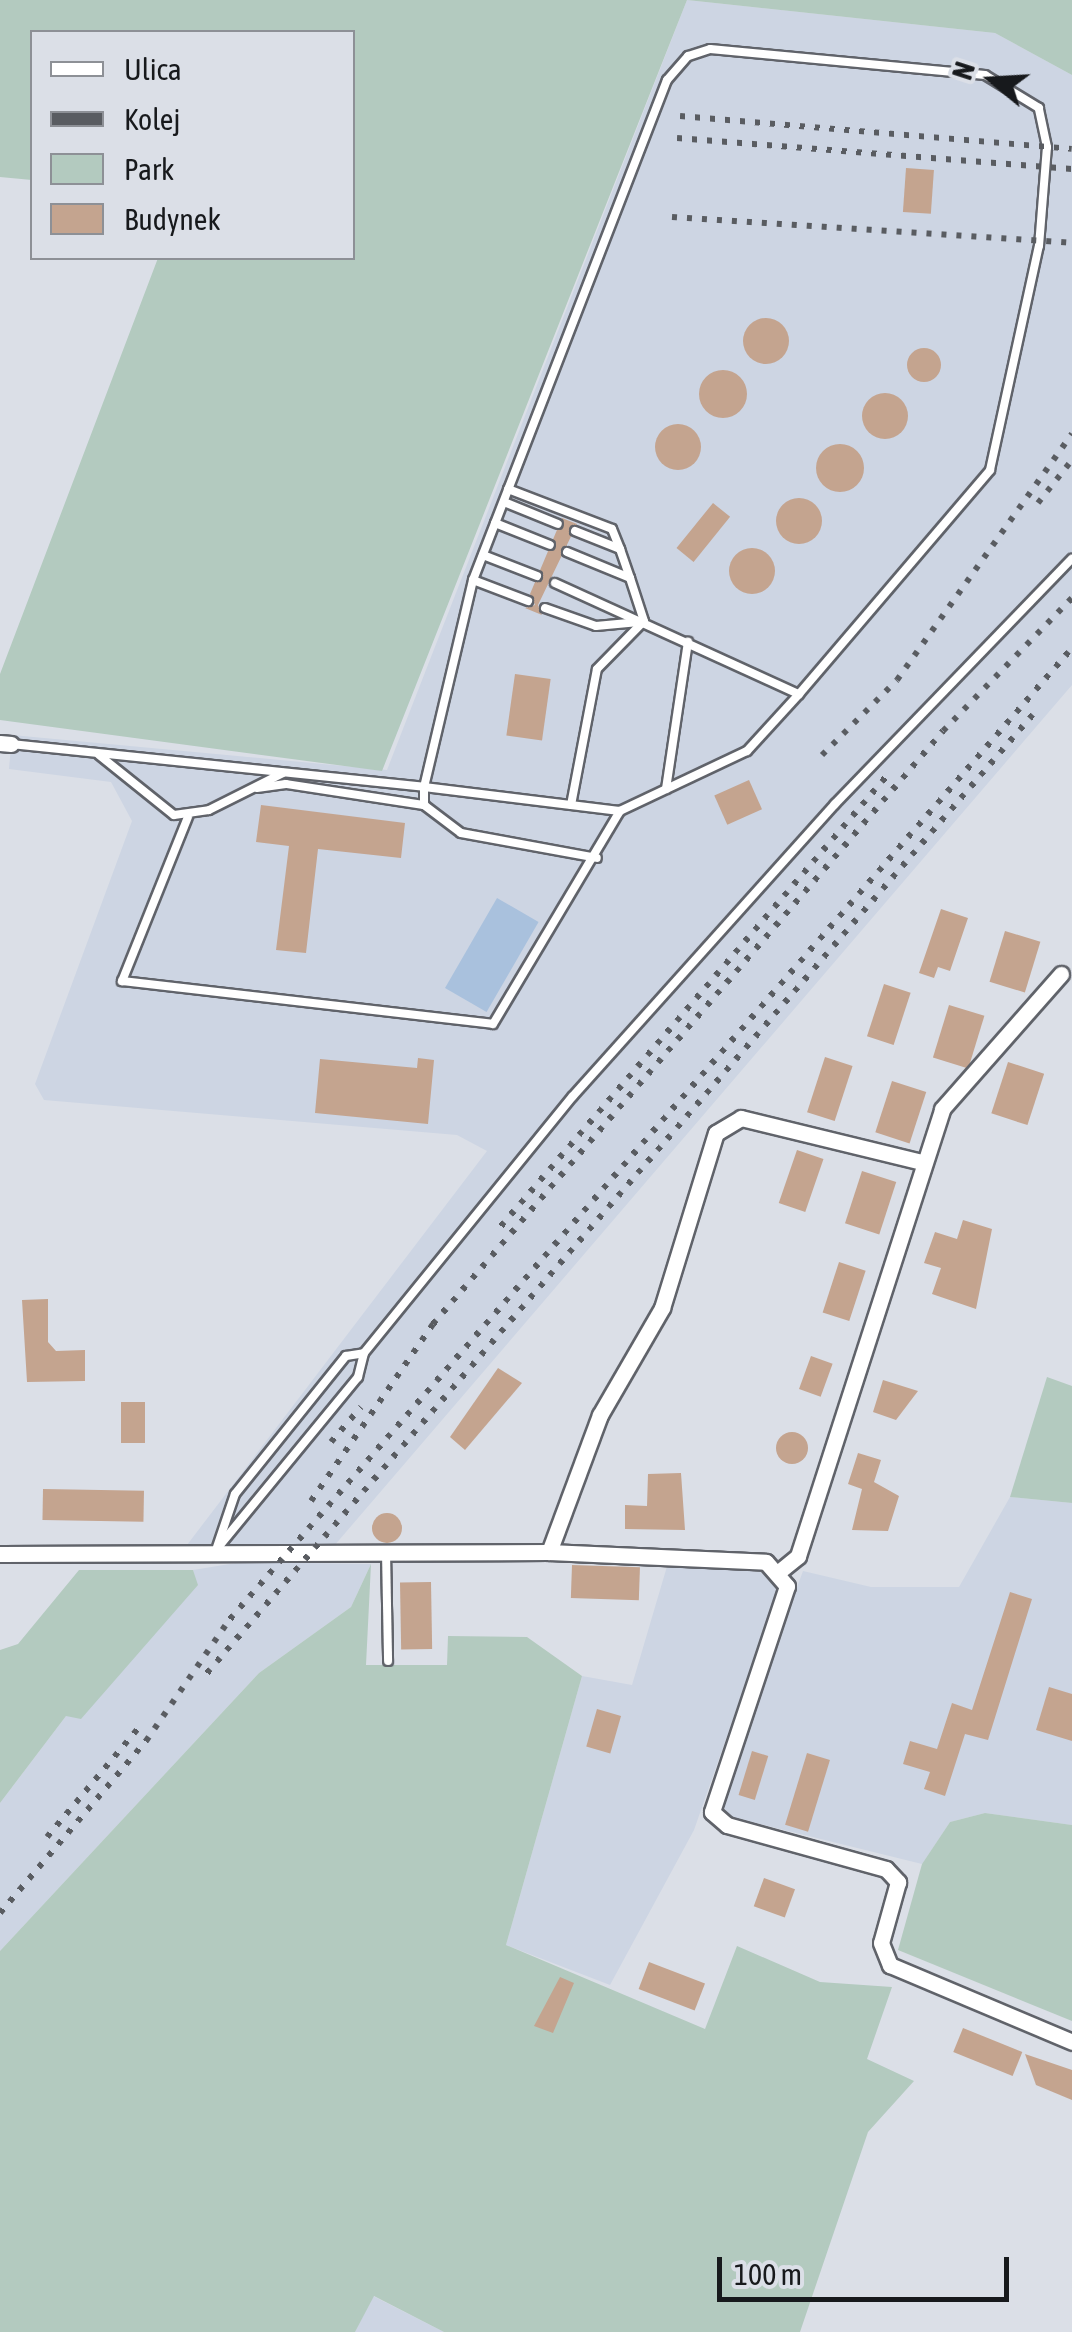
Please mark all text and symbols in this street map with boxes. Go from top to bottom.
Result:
legend [30,30,355,260]
north arrow [942,30,1042,130]
text: Ulica [124,52,182,86]
text: N [946,58,981,84]
text: Kolej [124,102,180,136]
text: Park [124,152,174,186]
text: Budynek [124,202,221,236]
scale bar [722,2237,1014,2299]
text: 100 m [734,2257,802,2291]

